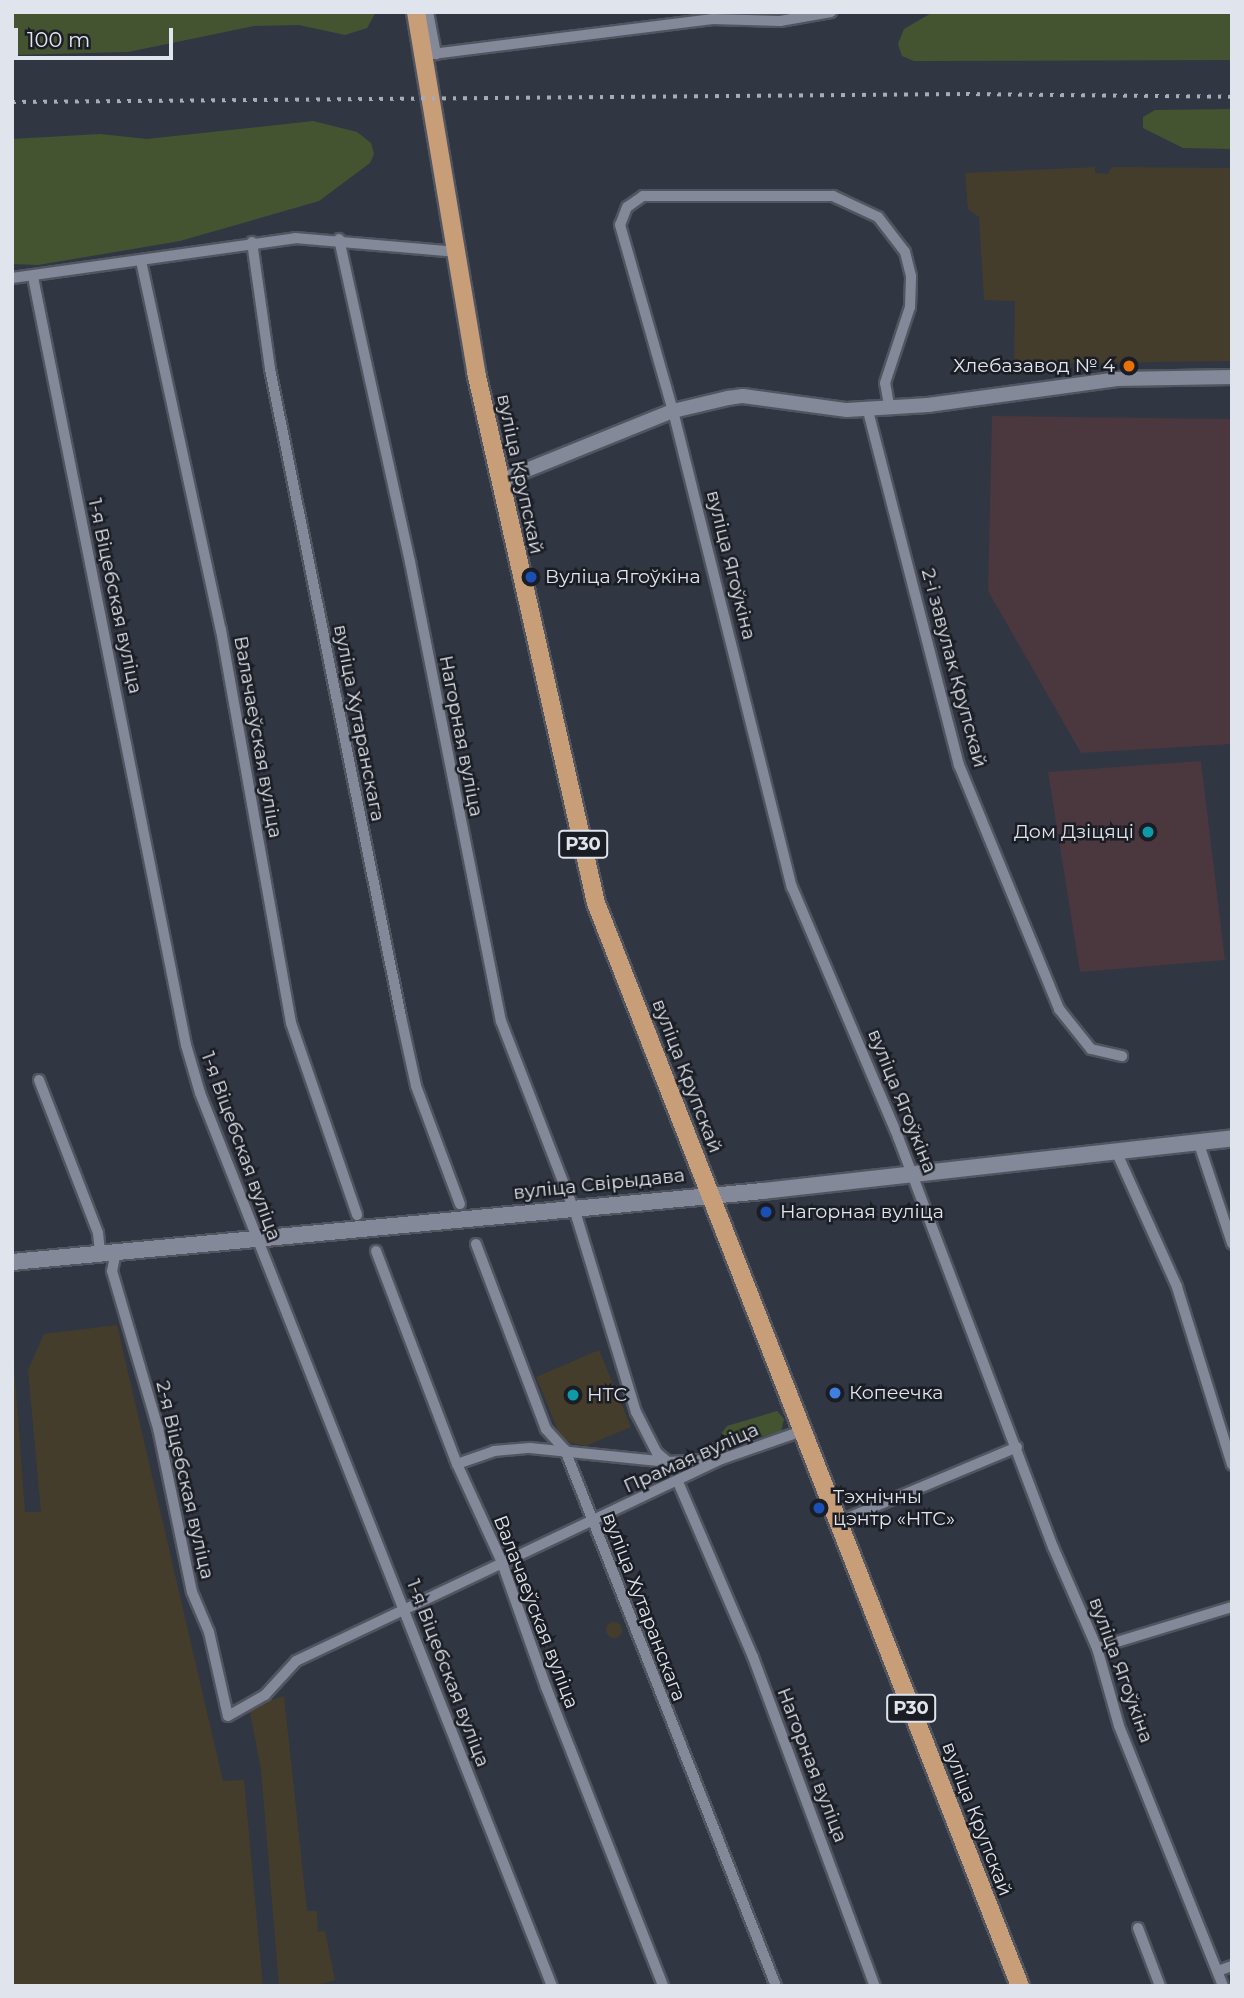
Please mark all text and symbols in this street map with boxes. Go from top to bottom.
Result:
scale bar [18,14,177,58]
text: 100 m [27,27,90,52]
place label: Хлебазавод № 4 [953,355,1115,377]
marker: Хлебазавод № 4 [1121,358,1137,374]
street label: вуліца Крупскай [492,392,548,556]
street label: вуліца Ягоўкіна [701,488,761,642]
street label: 1-я Віцебская вуліца [83,496,147,696]
place label: Вуліца Ягоўкіна [545,566,701,588]
street label: 2-і завулак Крупскай [916,566,992,770]
marker: Вуліца Ягоўкіна [523,569,539,585]
street label: вуліца Хутаранскага [329,623,389,823]
street label: Валачаеўская вуліца [229,634,287,840]
street label: Нагорная вуліца [434,653,488,819]
place label: Дом Дзіцяці [1014,821,1134,843]
marker: Дом Дзіцяці [1140,824,1156,840]
road number: Р30 [557,830,609,858]
street label: вуліца Крупскай [647,996,727,1156]
street label: вуліца Ягоўкіна [863,1026,941,1176]
street label: 1-я Віцебская вуліца [196,1049,286,1243]
street label: вуліца Свірыдава [512,1164,686,1204]
place label: Нагорная вуліца [780,1201,944,1223]
marker: Нагорная вуліца [758,1204,774,1220]
street label: 2-я Віцебская вуліца [151,1379,219,1581]
place label: Копеечка [849,1382,943,1404]
place label: НТС [587,1384,627,1406]
marker: Копеечка [827,1385,843,1401]
marker: НТС [565,1387,581,1403]
street label: Прамая вуліца [620,1418,762,1498]
place label: Тэхнічны цэнтр «НТС» [833,1486,955,1530]
marker: Тэхнічны цэнтр «НТС» [811,1500,827,1516]
street label: вуліца Хутаранскага [598,1510,690,1704]
street label: Валачаеўская вуліца [489,1512,583,1712]
street label: 1-я Віцебская вуліца [402,1576,494,1770]
street label: вуліца Ягоўкіна [1084,1594,1158,1746]
street label: Нагорная вуліца [772,1684,852,1846]
road number: Р30 [885,1694,937,1722]
street label: вуліца Крупскай [937,1739,1017,1899]

